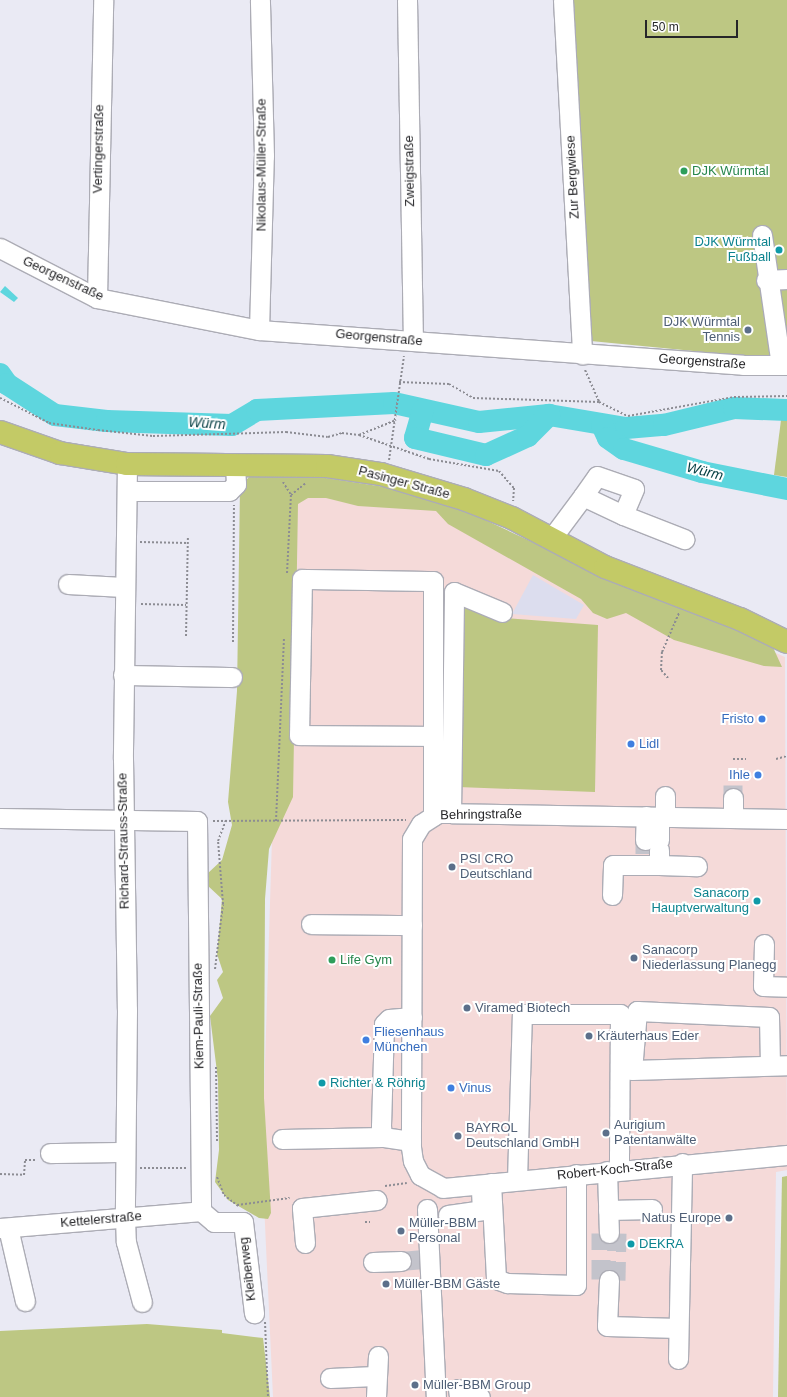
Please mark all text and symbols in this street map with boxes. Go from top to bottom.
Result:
scale bar [647,12,740,38]
text: 50 m [652,20,679,34]
street label: Nikolaus-Müller-Straße [254,99,270,231]
street label: Vertingerstraße [90,104,108,194]
street label: Zweigstraße [402,135,418,207]
street label: Zur Bergwiese [563,135,583,219]
place label: DJK Würmtal [692,163,769,179]
marker: DJK Würmtal [679,166,689,176]
place label: DJK Würmtal Fußball [694,235,771,266]
marker: DJK Würmtal Fußball [774,245,784,255]
street label: Georgenstraße [20,253,106,305]
place label: DJK Würmtal Tennis [663,315,740,346]
marker: DJK Würmtal Tennis [743,325,753,335]
street label: Georgenstraße [335,326,423,350]
street label: Georgenstraße [658,351,746,373]
water label: Würm [188,413,226,433]
water label: Würm [685,458,725,484]
street label: Pasinger Straße [357,463,451,503]
place label: Fristo [722,711,754,727]
marker: Fristo [757,714,767,724]
place label: Lidl [639,736,659,752]
marker: Lidl [626,739,636,749]
place label: Ihle [729,767,750,783]
marker: Ihle [753,770,763,780]
street label: Richard-Strauss-Straße [115,773,133,909]
street label: Behringstraße [440,806,522,824]
place label: PSI CRO Deutschland [460,852,532,883]
marker: PSI CRO Deutschland [447,862,457,872]
place label: Sanacorp Hauptverwaltung [651,886,749,917]
marker: Sanacorp Hauptverwaltung [752,896,762,906]
place label: Sanacorp Niederlassung Planegg [642,943,776,974]
place label: Life Gym [340,952,392,968]
marker: Sanacorp Niederlassung Planegg [629,953,639,963]
marker: Life Gym [327,955,337,965]
street label: Kiem-Pauli-Straße [190,963,208,1069]
place label: Viramed Biotech [475,1000,570,1016]
marker: Viramed Biotech [462,1003,472,1013]
place label: Fliesenhaus München [374,1025,444,1056]
place label: Kräuterhaus Eder [597,1028,699,1044]
marker: Kräuterhaus Eder [584,1031,594,1041]
marker: Fliesenhaus München [361,1035,371,1045]
place label: Richter & Röhrig [330,1075,425,1091]
marker: Richter & Röhrig [317,1078,327,1088]
place label: Vinus [459,1080,491,1096]
marker: Vinus [446,1083,456,1093]
place label: Aurigium Patentanwälte [614,1118,696,1149]
place label: BAYROL Deutschland GmbH [466,1121,579,1152]
marker: Aurigium Patentanwälte [601,1128,611,1138]
marker: BAYROL Deutschland GmbH [453,1131,463,1141]
street label: Robert-Koch-Straße [556,1156,674,1184]
street label: Kettelerstraße [60,1209,142,1231]
place label: Natus Europe [642,1210,721,1226]
marker: Natus Europe [724,1213,734,1223]
place label: Müller-BBM Personal [409,1216,477,1247]
marker: Müller-BBM Personal [396,1226,406,1236]
street label: Kleiberweg [236,1236,260,1302]
place label: DEKRA [639,1236,684,1252]
marker: DEKRA [626,1239,636,1249]
place label: Müller-BBM Gäste [394,1276,500,1292]
marker: Müller-BBM Gäste [381,1279,391,1289]
place label: Müller-BBM Group [423,1377,531,1393]
marker: Müller-BBM Group [410,1380,420,1390]

